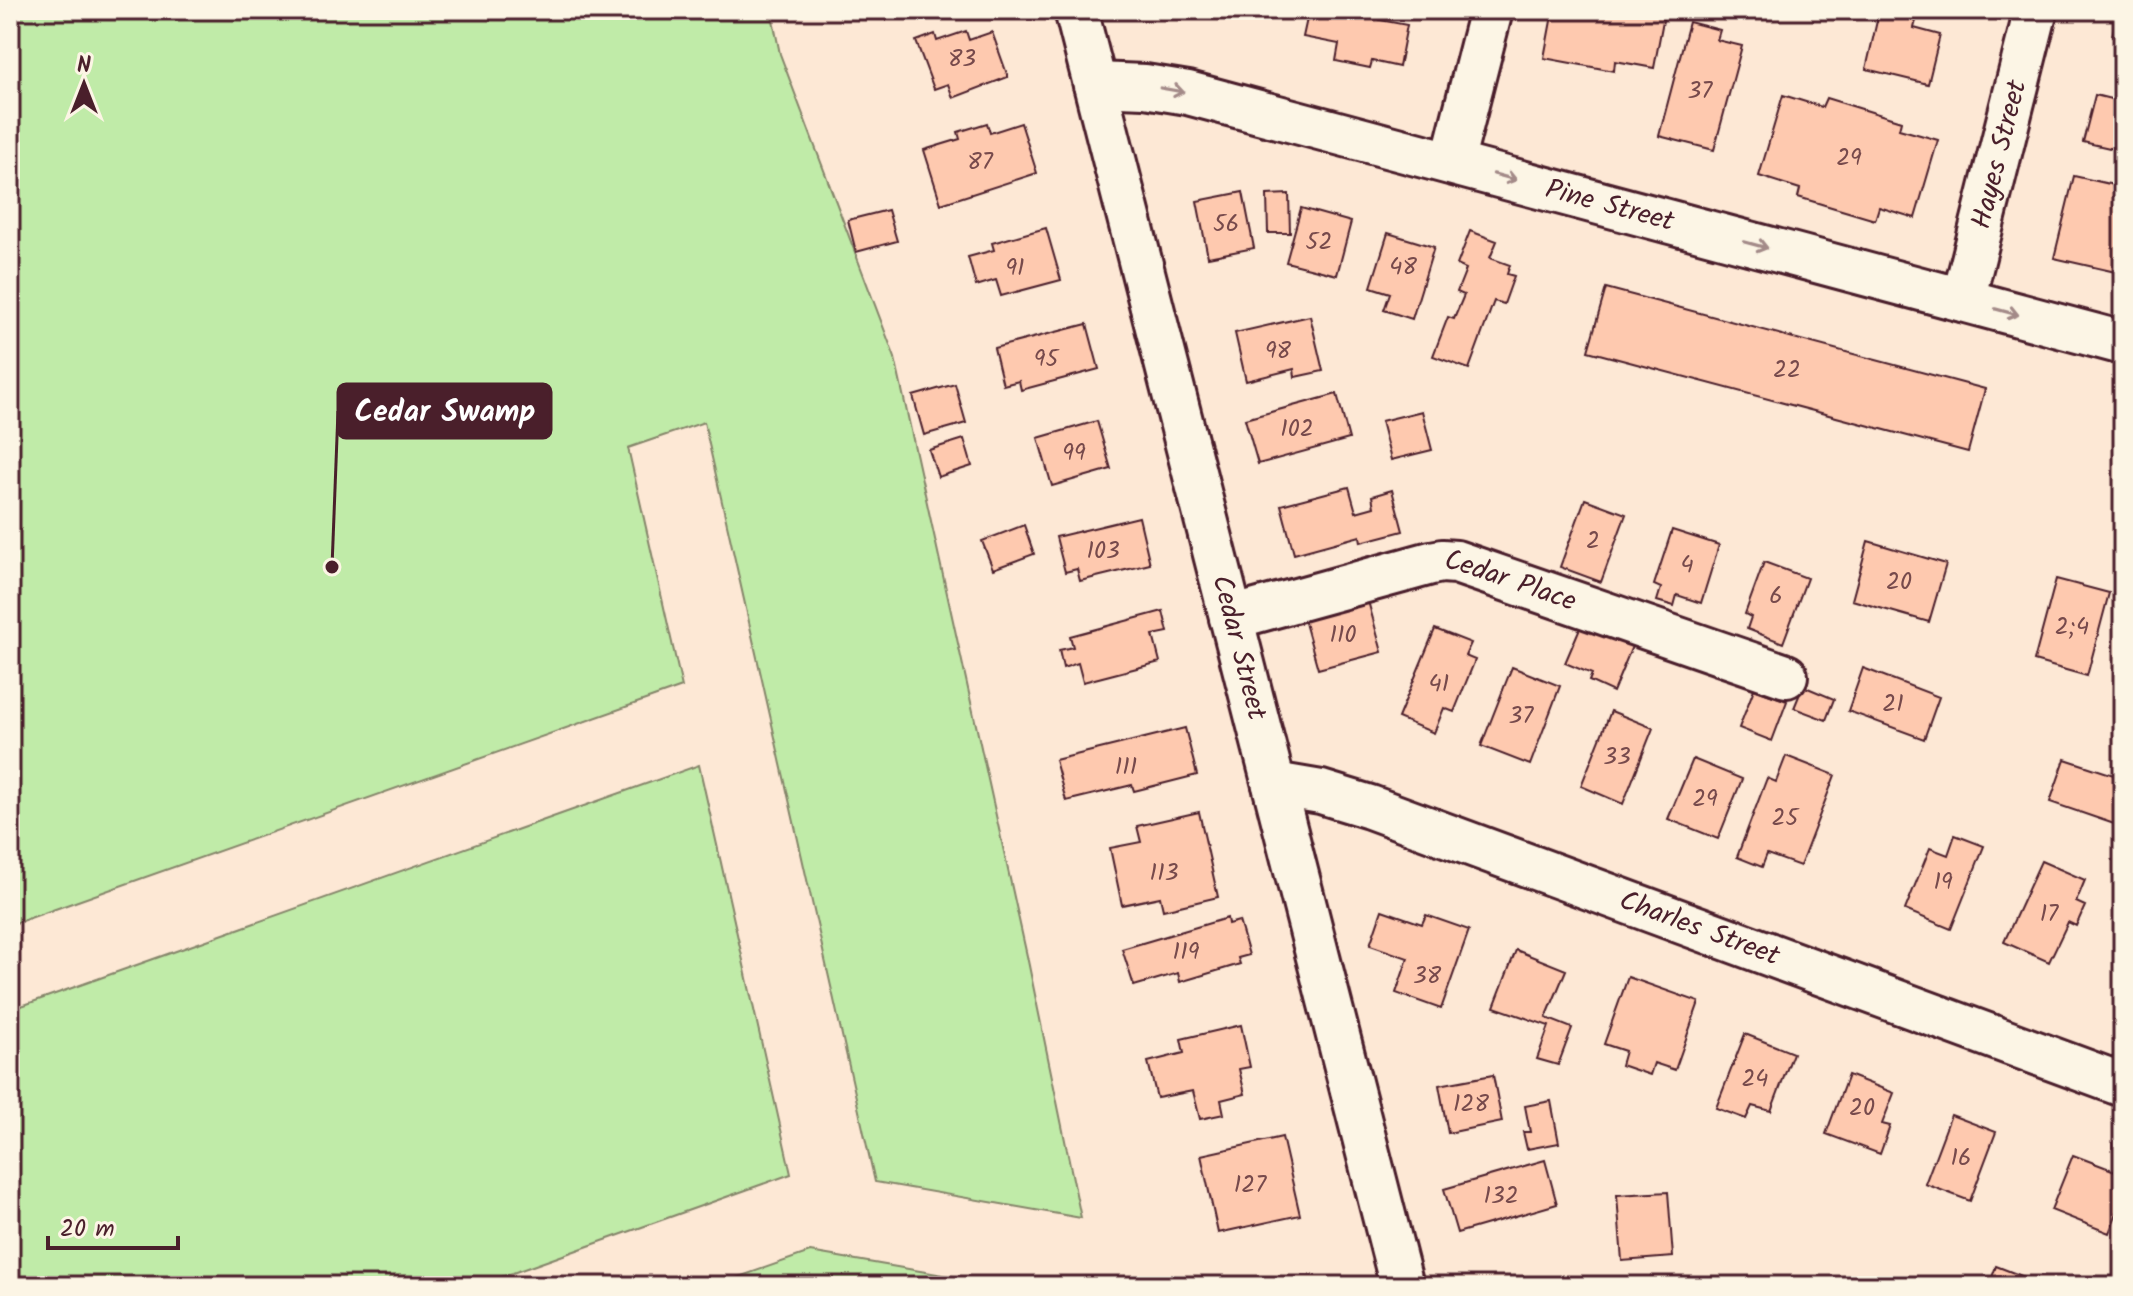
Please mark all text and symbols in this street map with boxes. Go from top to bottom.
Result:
house number: 83 [948,40,976,79]
north arrow [44,44,124,124]
text: N [77,49,91,84]
house number: 37 [1688,72,1713,111]
street label: Hayes Street [1959,74,2040,234]
one-way arrow [1159,83,1184,98]
house number: 29 [1836,139,1862,178]
house number: 87 [967,143,994,182]
street label: Pine Street [1540,167,1680,245]
one-way arrow [1491,171,1517,186]
house number: 56 [1213,205,1239,244]
house number: 52 [1306,223,1332,262]
one-way arrow [1742,238,1768,253]
house number: 48 [1389,248,1417,287]
house number: 91 [1005,249,1025,288]
one-way arrow [1994,305,2020,320]
house number: 98 [1265,332,1292,371]
house number: 95 [1034,340,1060,379]
house number: 22 [1773,351,1801,390]
callout: Cedar Swamp [338,384,551,438]
text: Cedar Swamp [355,389,535,437]
house number: 102 [1280,410,1314,449]
house number: 99 [1062,434,1086,473]
house number: 2 [1586,522,1600,561]
house number: 103 [1086,532,1120,571]
street label: Cedar Place [1443,539,1583,625]
house number: 4 [1680,546,1694,585]
house number: 20 [1886,563,1912,602]
street label: Cedar Street [1199,570,1279,726]
house number: 6 [1769,577,1783,616]
house number: 2;4 [2055,608,2089,647]
house number: 110 [1329,616,1357,655]
house number: 41 [1429,665,1449,704]
house number: 21 [1882,685,1904,724]
house number: 37 [1509,697,1534,736]
house number: 33 [1603,738,1631,777]
house number: 111 [1115,748,1137,787]
house number: 29 [1692,780,1718,819]
house number: 25 [1772,799,1801,838]
house number: 113 [1150,854,1178,893]
house number: 19 [1933,863,1953,902]
street label: Charles Street [1613,878,1787,979]
house number: 17 [2040,895,2059,934]
house number: 119 [1173,933,1200,972]
house number: 38 [1413,957,1442,996]
house number: 24 [1741,1060,1769,1099]
house number: 128 [1453,1085,1490,1124]
house number: 20 [1849,1089,1875,1128]
house number: 16 [1951,1139,1971,1178]
house number: 127 [1234,1166,1267,1205]
house number: 132 [1483,1177,1519,1216]
scale bar [48,1200,178,1250]
text: 20 m [60,1210,115,1249]

